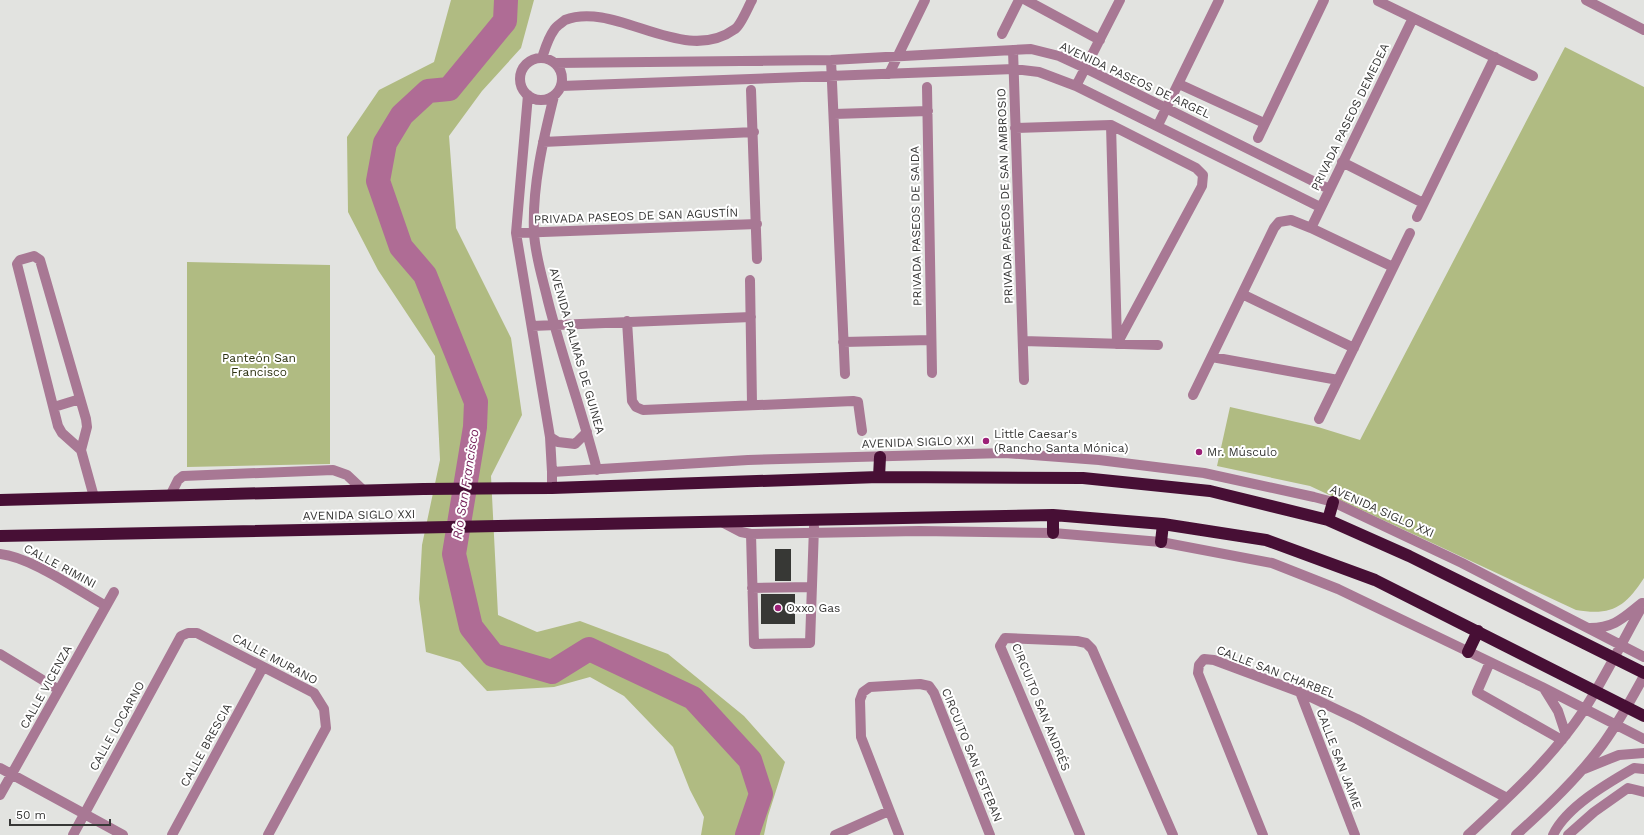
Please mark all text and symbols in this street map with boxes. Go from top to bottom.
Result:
street label: AVENIDA PASEOS DE ARGEL [1057,39,1213,121]
street label: PRIVADA PASEOS DEMEDEA [1308,41,1392,193]
street label: PRIVADA PASEOS DE SAN AMBROSIO [994,88,1016,304]
street label: PRIVADA PASEOS DE SAIDA [908,146,924,306]
street label: PRIVADA PASEOS DE SAN AGUSTÍN [534,205,738,227]
street label: AVENIDA PALMAS DE GUINEA [547,266,607,436]
park label: Panteón San Francisco [222,351,296,379]
place label: Little Caesar's (Rancho Santa Mónica) [994,427,1128,455]
water label: Río San Francisco [449,428,482,540]
street label: AVENIDA SIGLO XXI [861,433,975,451]
marker: Little Caesar's (Rancho Santa Mónica) [981,436,991,446]
place label: Mr. Músculo [1207,445,1277,459]
marker: Mr. Músculo [1194,447,1204,457]
street label: AVENIDA SIGLO XXI [1328,482,1436,540]
street label: AVENIDA SIGLO XXI [303,507,415,523]
street label: CALLE RIMINI [21,541,99,591]
place label: Oxxo Gas [786,601,840,615]
marker: Oxxo Gas [773,603,783,613]
street label: CALLE MURANO [230,631,320,687]
street label: CIRCUITO SAN ANDRÉS [1009,641,1073,773]
street label: CALLE VICENZA [17,643,75,731]
street label: CALLE SAN CHARBEL [1215,643,1337,701]
street label: CALLE LOCARNO [87,679,147,773]
street label: CIRCUITO SAN ESTEBAN [939,686,1005,824]
street label: CALLE BRESCIA [177,701,235,789]
street label: CALLE SAN JAIME [1313,707,1365,811]
scale bar [10,801,110,827]
text: 50 m [16,808,46,822]

